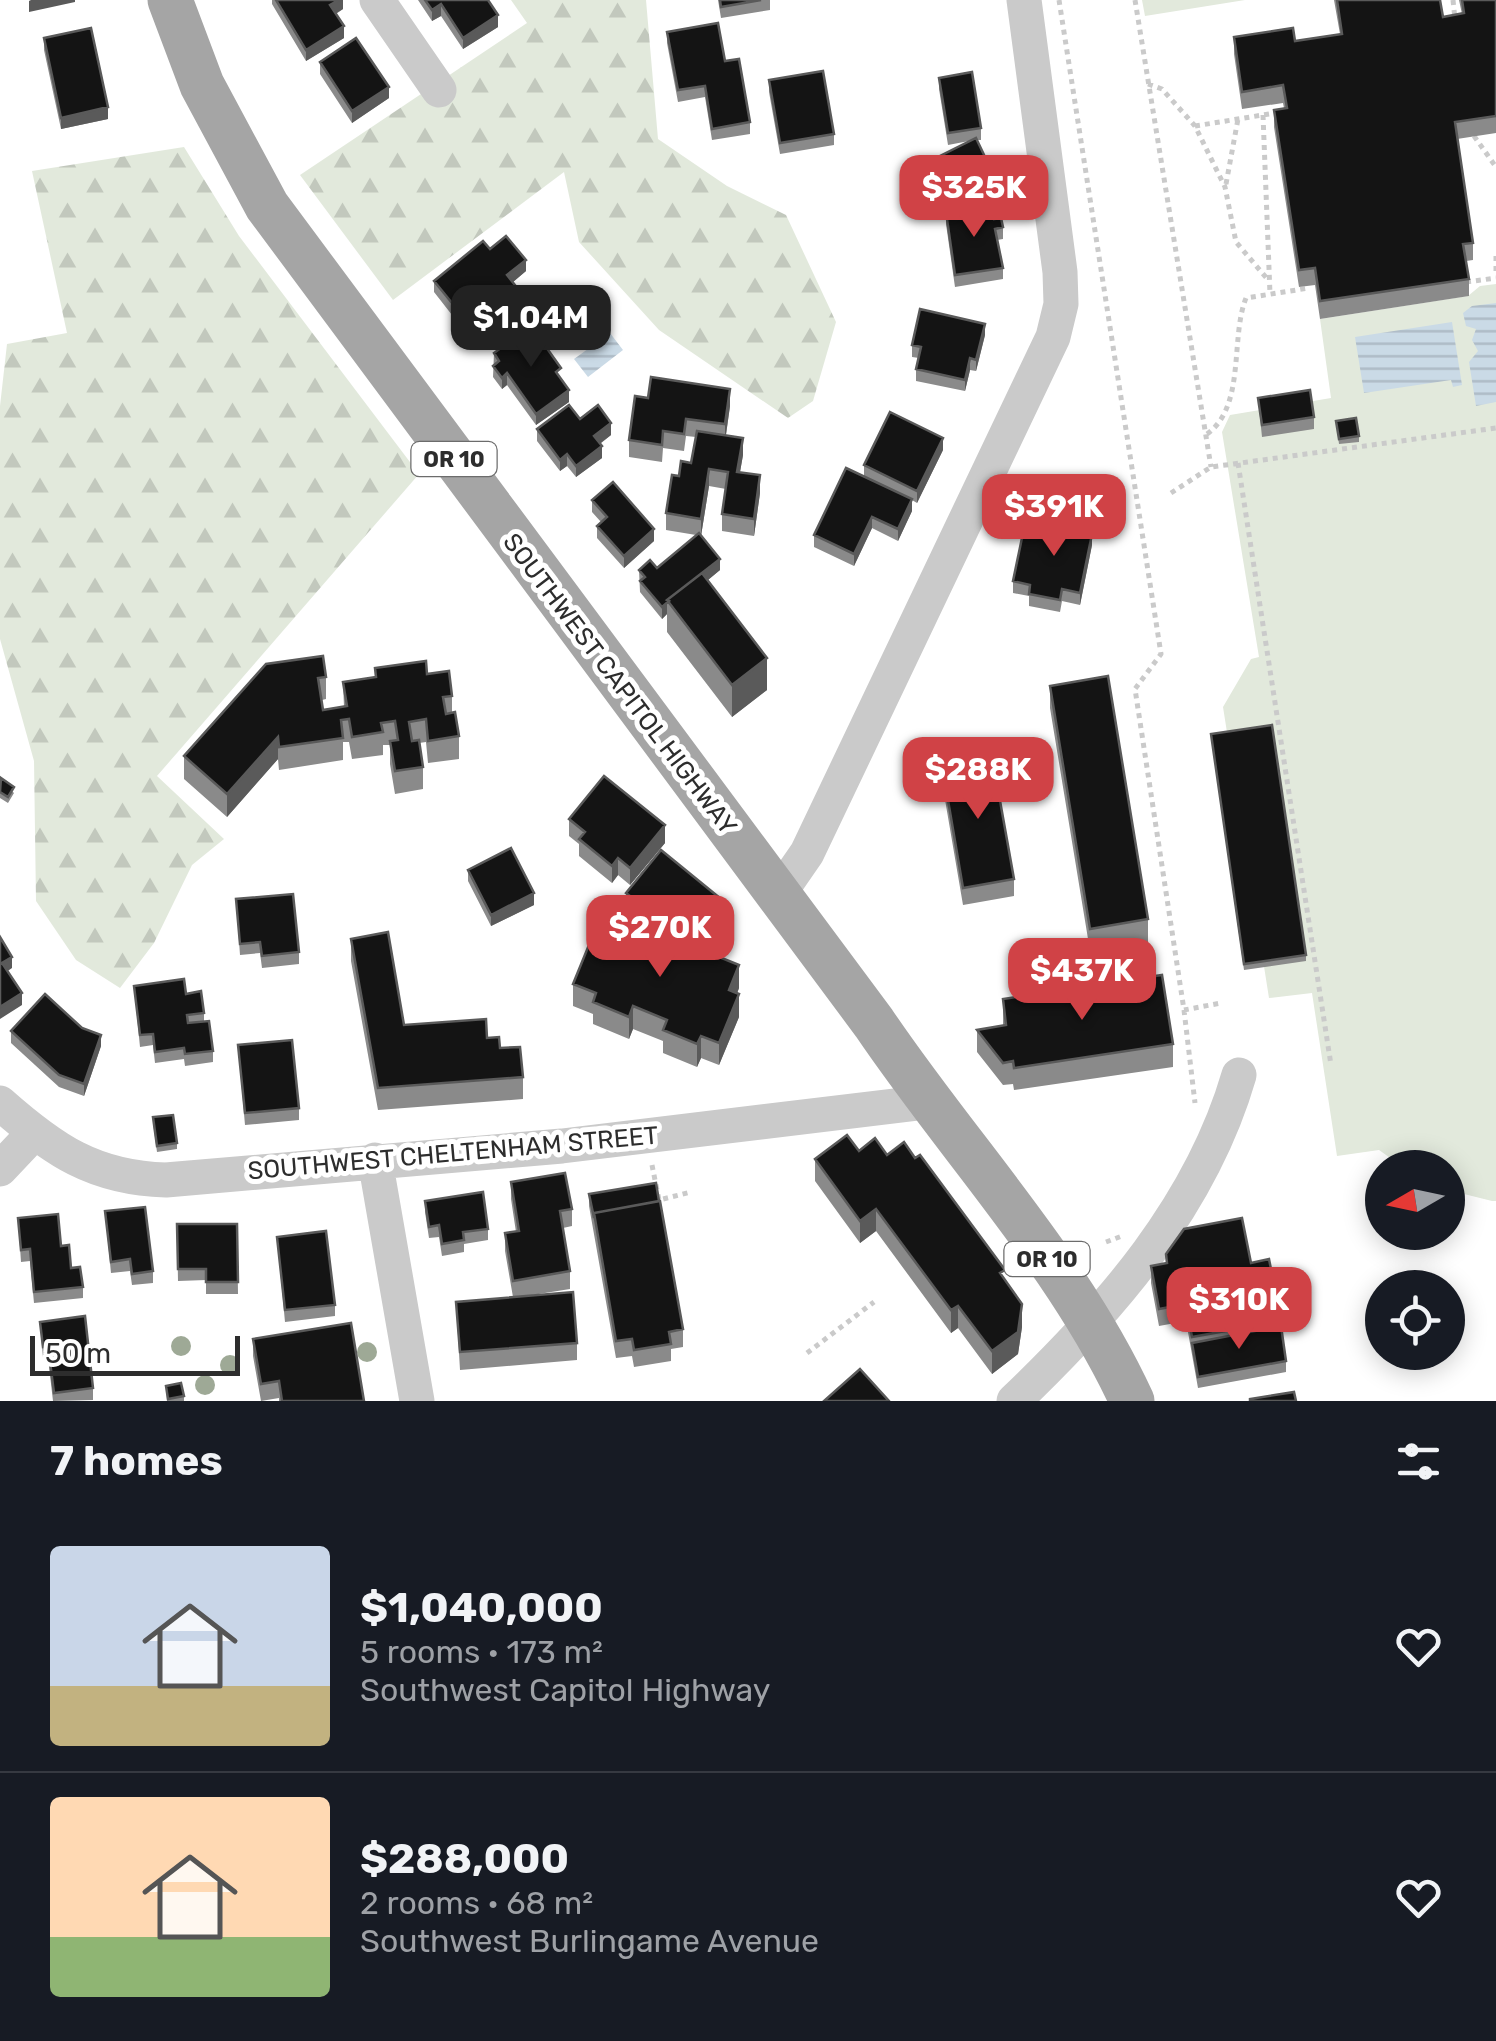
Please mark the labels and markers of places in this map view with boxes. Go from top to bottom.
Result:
pin: $325K [904,155,1044,240]
pin: $1.04M [450,285,612,370]
pin: $391K [984,474,1124,559]
pin: $288K [908,737,1048,822]
pin: $270K [590,895,730,980]
pin: $437K [1012,938,1152,1023]
pin: $310K [1169,1267,1309,1352]

